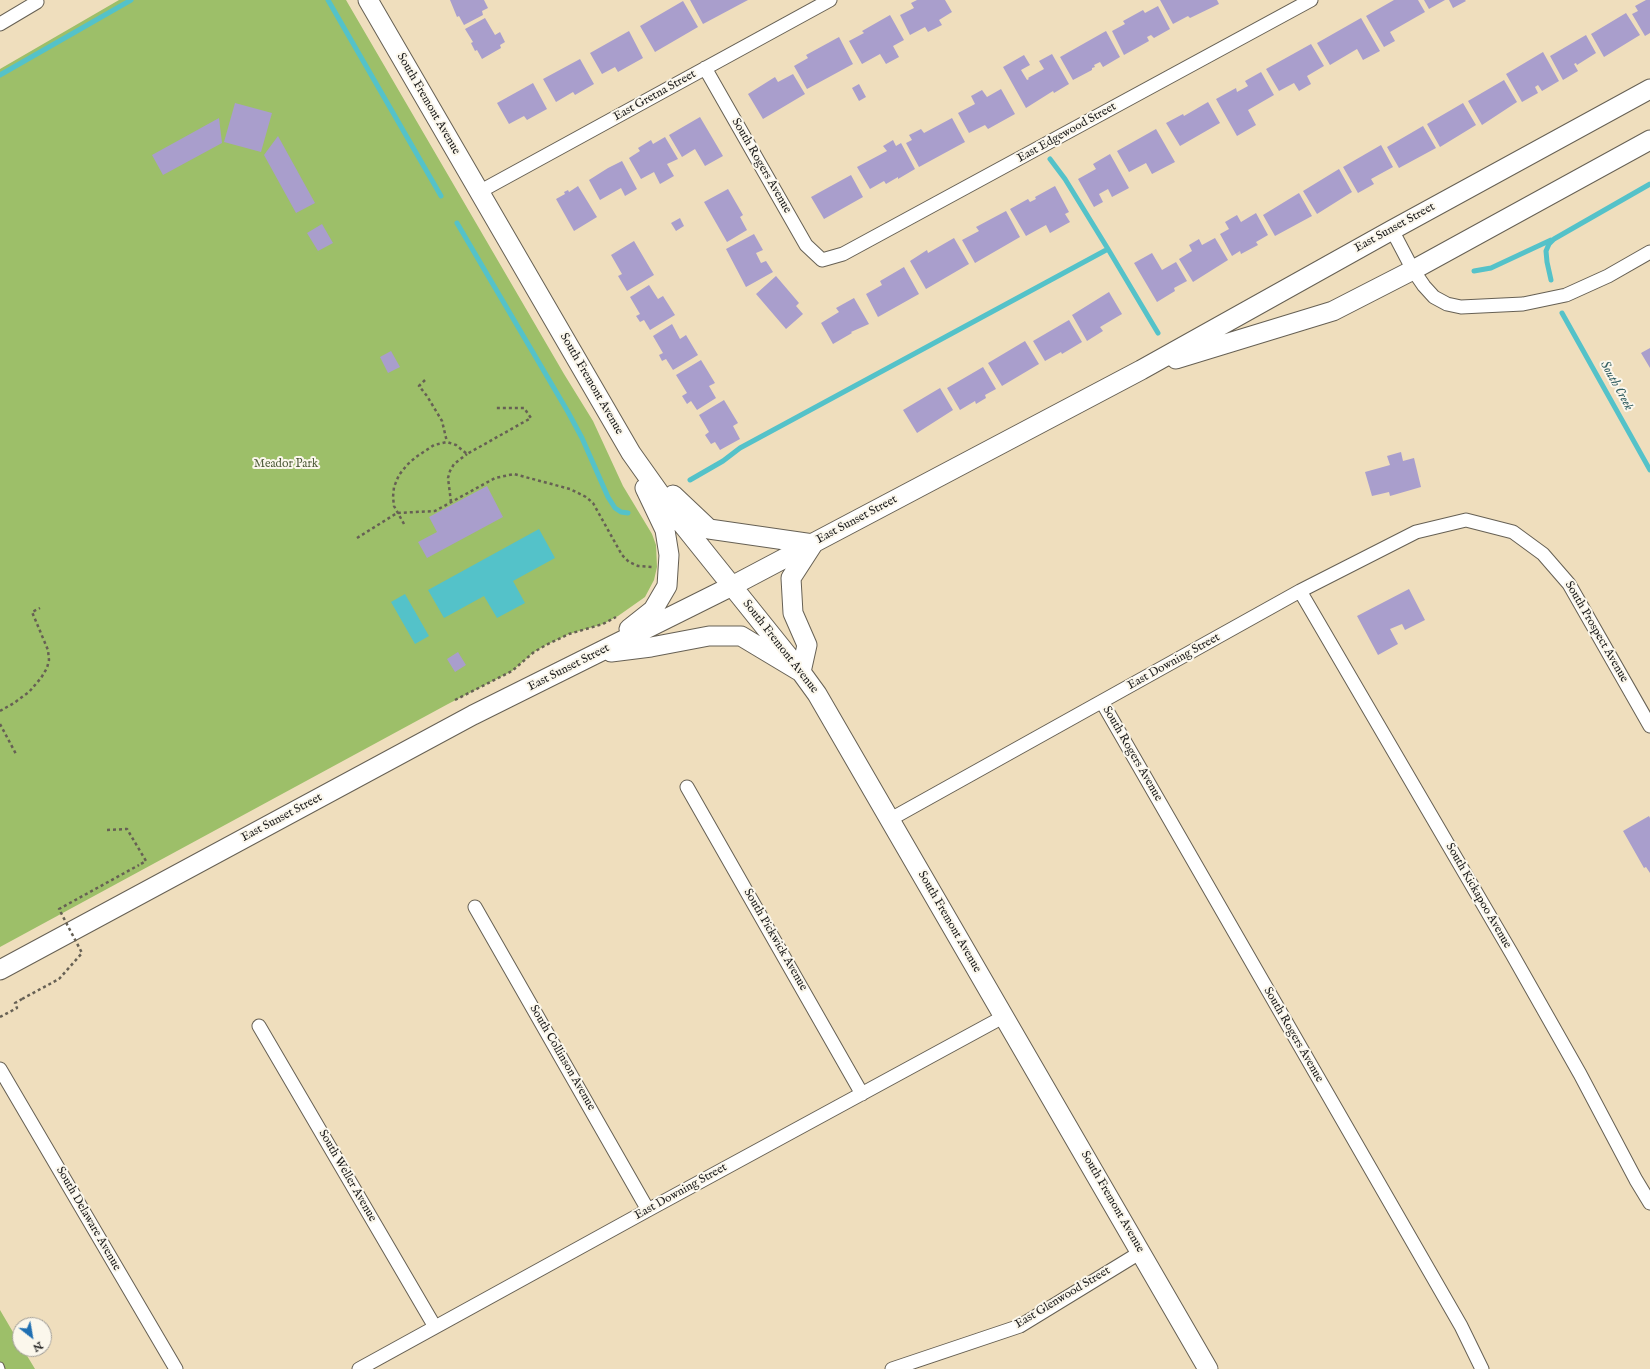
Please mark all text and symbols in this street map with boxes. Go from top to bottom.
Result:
street label: South Fremont Avenue [393,51,463,157]
street label: East Gretna Street [611,67,699,125]
street label: East Edgewood Street [1015,100,1119,166]
street label: South Rogers Avenue [728,116,794,216]
street label: East Sunset Street [1352,200,1438,256]
street label: South Fremont Avenue [556,331,626,437]
water label: South Creek [1596,358,1636,414]
park label: Meador Park [254,458,318,472]
street label: East Sunset Street [814,493,900,547]
street label: South Prospect Avenue [1561,579,1631,685]
street label: South Fremont Avenue [739,597,821,697]
street label: East Downing Street [1125,631,1223,693]
street label: East Sunset Street [526,641,612,695]
street label: South Rogers Avenue [1099,704,1165,804]
street label: East Sunset Street [239,791,325,845]
street label: South Kickapoo Avenue [1442,841,1514,951]
street label: South Fremont Avenue [914,869,984,975]
street label: South Pickwick Avenue [740,886,810,994]
street label: South Rogers Avenue [1260,985,1326,1085]
street label: South Collinson Avenue [526,1003,598,1113]
street label: South Weller Avenue [315,1127,379,1225]
street label: South Fremont Avenue [1077,1149,1147,1255]
street label: East Downing Street [632,1161,730,1223]
street label: South Delaware Avenue [52,1164,124,1274]
street label: East Glenwood Street [1013,1264,1113,1332]
north arrow [12,1317,52,1357]
text: N [30,1338,45,1355]

